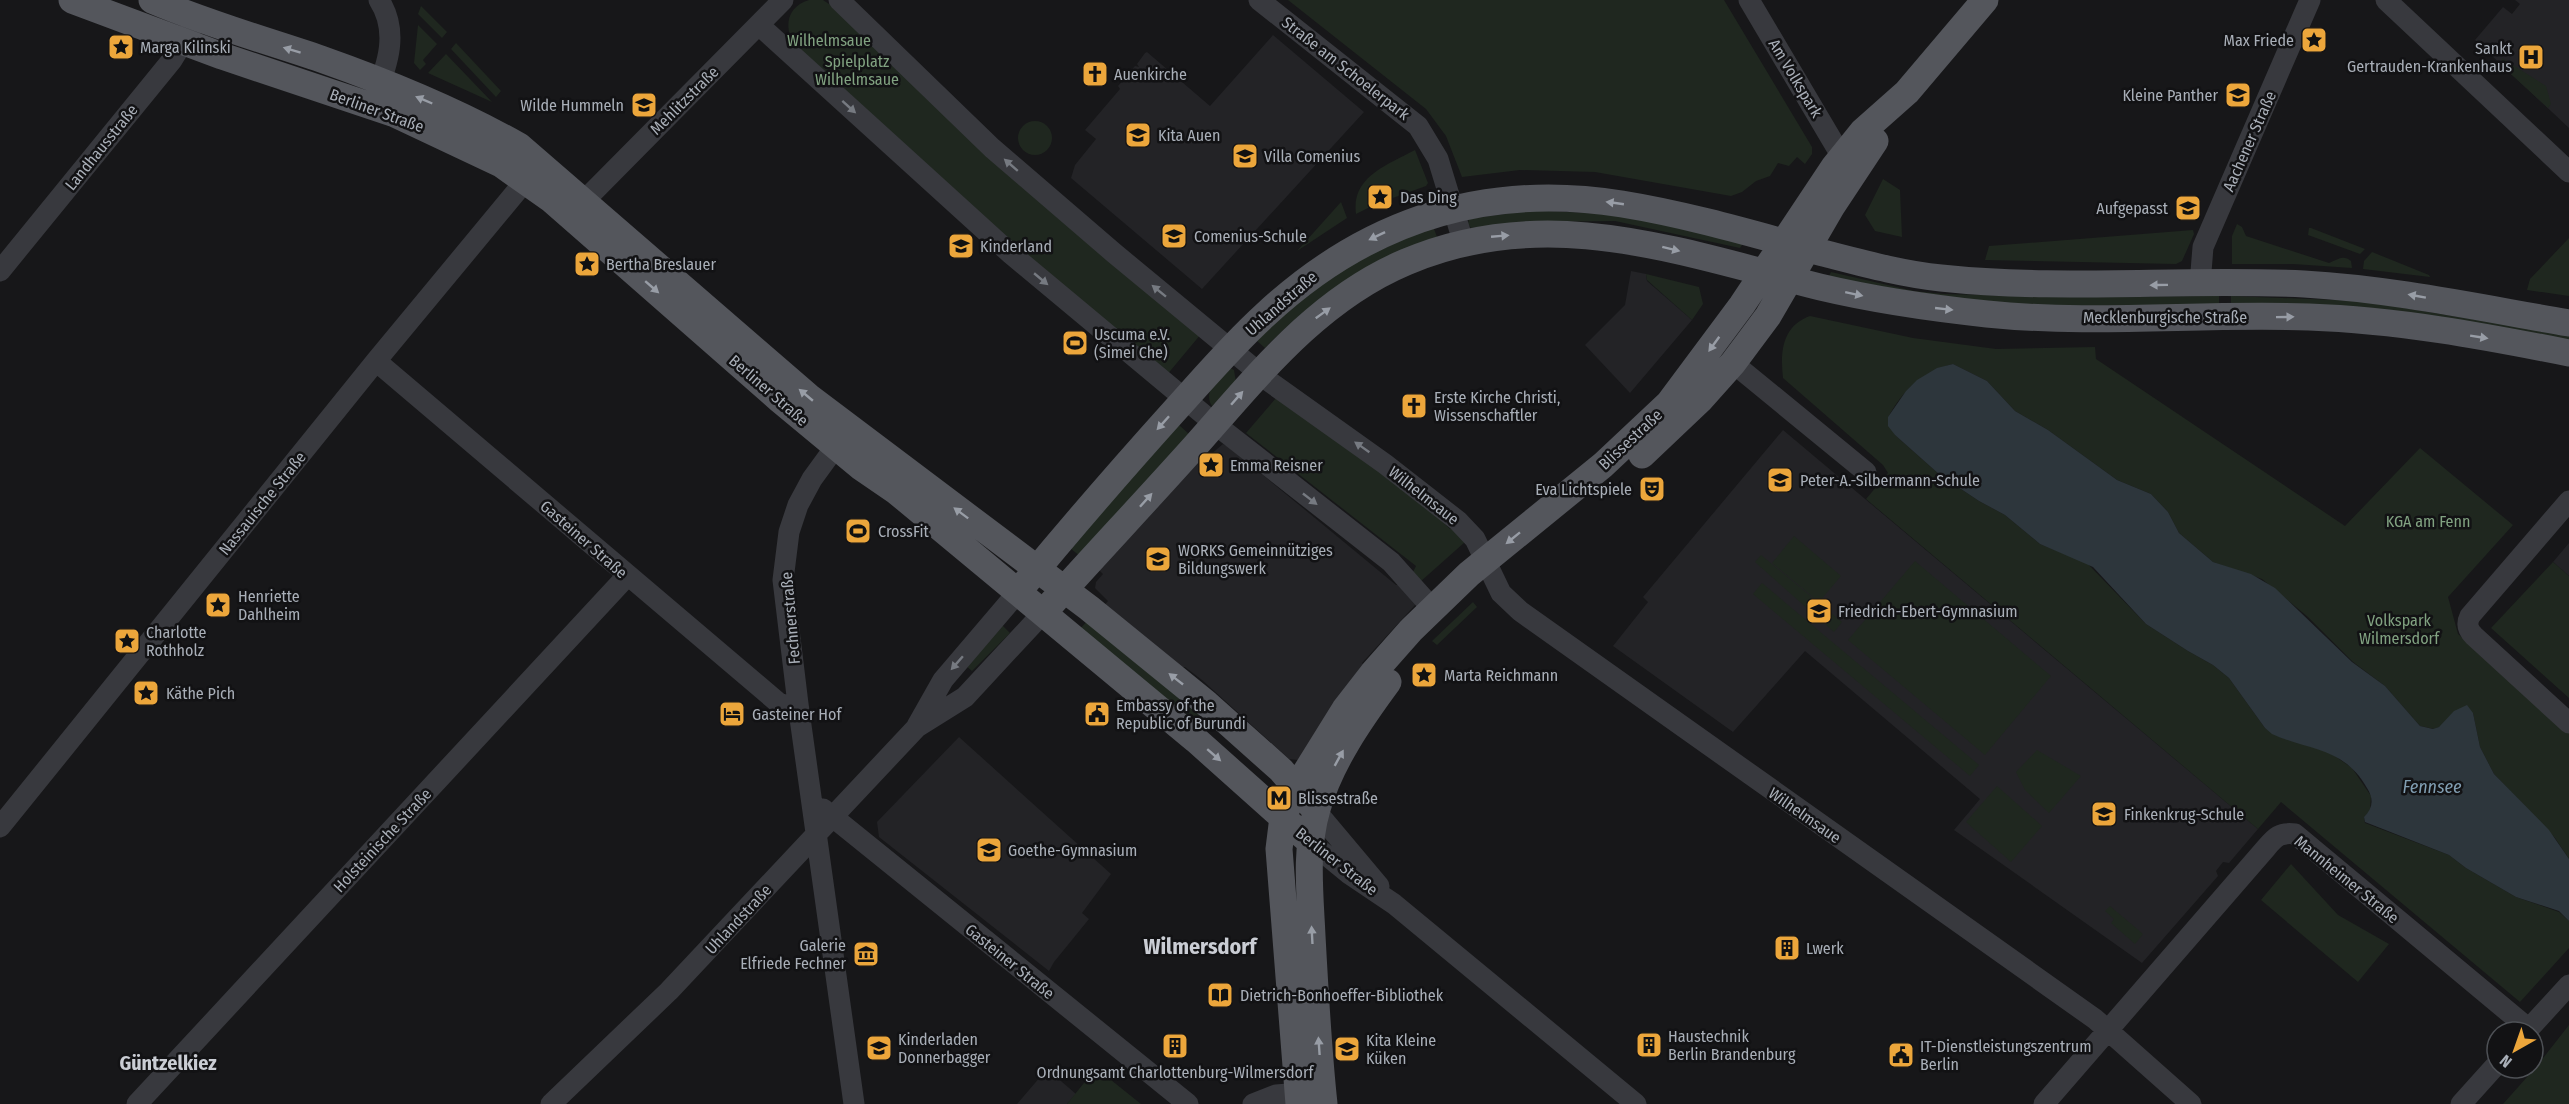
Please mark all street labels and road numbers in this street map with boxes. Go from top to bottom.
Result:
street label: Straße am Schoelerpark [1278,13,1414,124]
street label: Am Volkspark [1765,36,1827,121]
street label: Mehlitzstraße [646,62,723,139]
street label: Berliner Straße [327,85,427,136]
street label: Aachener Straße [2219,88,2280,194]
street label: Landhausstraße [61,101,142,194]
street label: Uhlandstraße [1242,267,1321,340]
street label: Mecklenburgische Straße [2083,308,2247,327]
street label: Berliner Straße [725,351,812,430]
street label: Blissestraße [1595,405,1666,474]
street label: Nassauische Straße [215,448,310,559]
street label: Wilhelmsaue [1385,462,1463,529]
street label: Gasteiner Straße [536,496,631,582]
street label: Fechnerstraße [777,571,804,665]
street label: Holsteinische Straße [329,784,435,896]
street label: Wilhelmsaue [1765,784,1845,847]
street label: Berliner Straße [1292,824,1382,899]
street label: Mannheimer Straße [2291,832,2403,927]
street label: Uhlandstraße [701,881,775,958]
street label: Gasteiner Straße [961,920,1058,1003]

